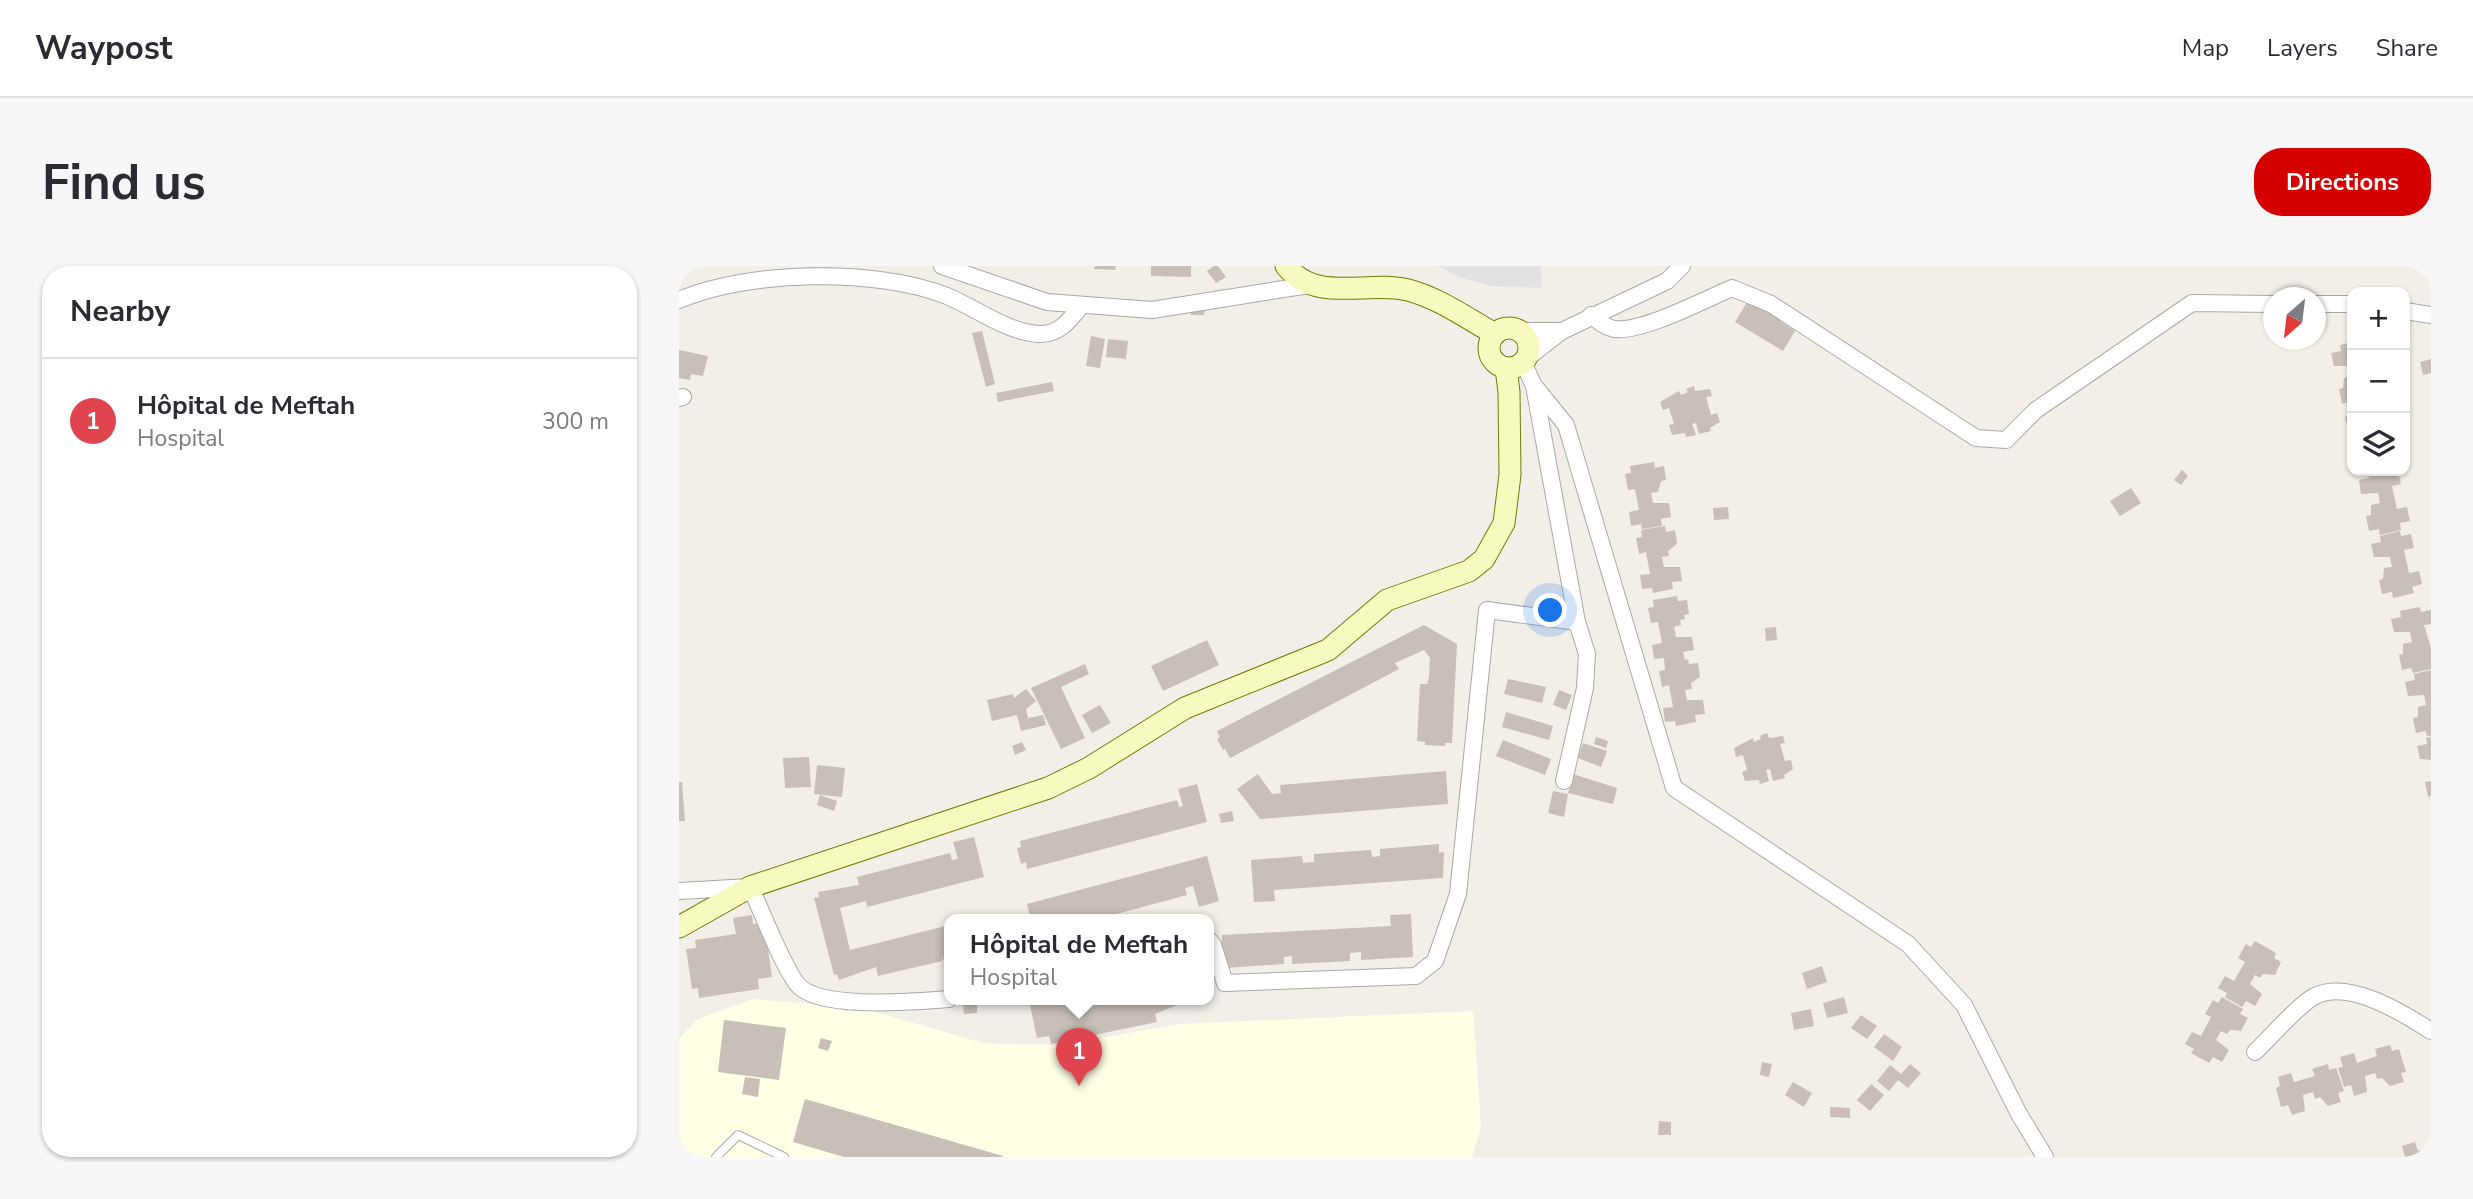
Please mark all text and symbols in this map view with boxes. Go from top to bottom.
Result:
text: Waypost [35,26,172,71]
text: Map [2182,32,2229,64]
text: Layers [2267,32,2338,64]
text: Share [2376,32,2438,64]
button: Directions [2254,148,2431,216]
text: Find us [42,149,206,216]
north arrow [2263,287,2326,350]
map controls [2347,287,2410,476]
button: + [2347,287,2410,350]
text: Nearby [70,291,170,332]
button: − [2347,350,2410,413]
text: Hôpital de Meftah [137,388,355,423]
text: 1 [86,406,100,437]
text: 300 m [542,406,609,437]
button: layers [2347,413,2410,476]
text: Hospital [137,423,224,454]
your location [1533,593,1567,627]
popup [944,914,1214,1005]
text: Hôpital de Meftah [970,927,1188,962]
text: Hospital [970,962,1057,993]
pin: 1 [1056,1028,1102,1086]

